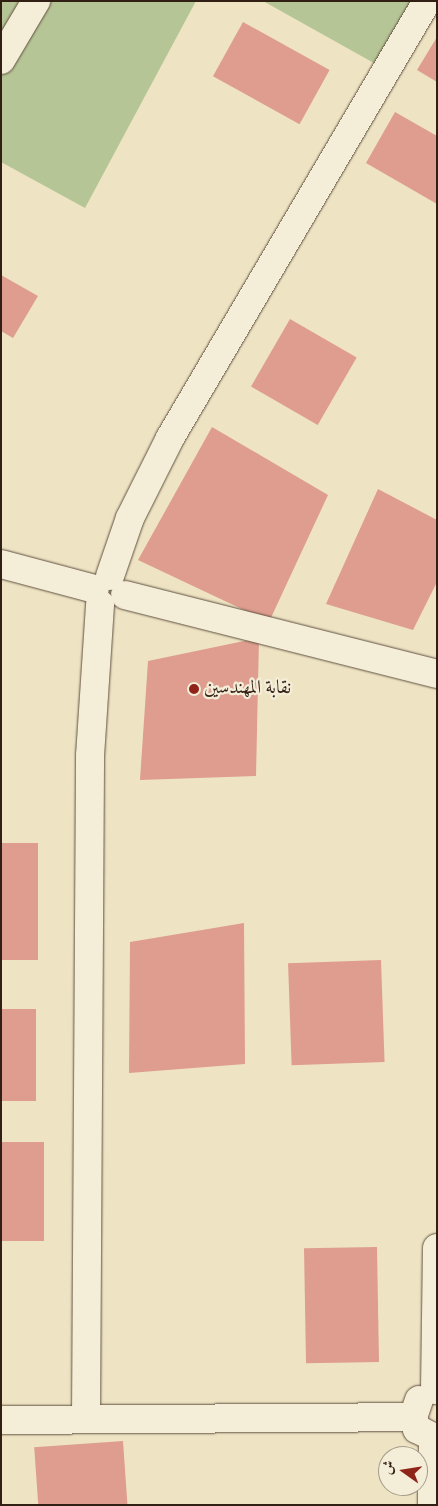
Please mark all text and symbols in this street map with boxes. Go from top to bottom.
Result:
place label: نقابة المهندسين [204,678,291,700]
marker: نقابة المهندسين [188,683,200,695]
north arrow [378,1446,428,1496]
text: ش [378,1459,401,1477]

